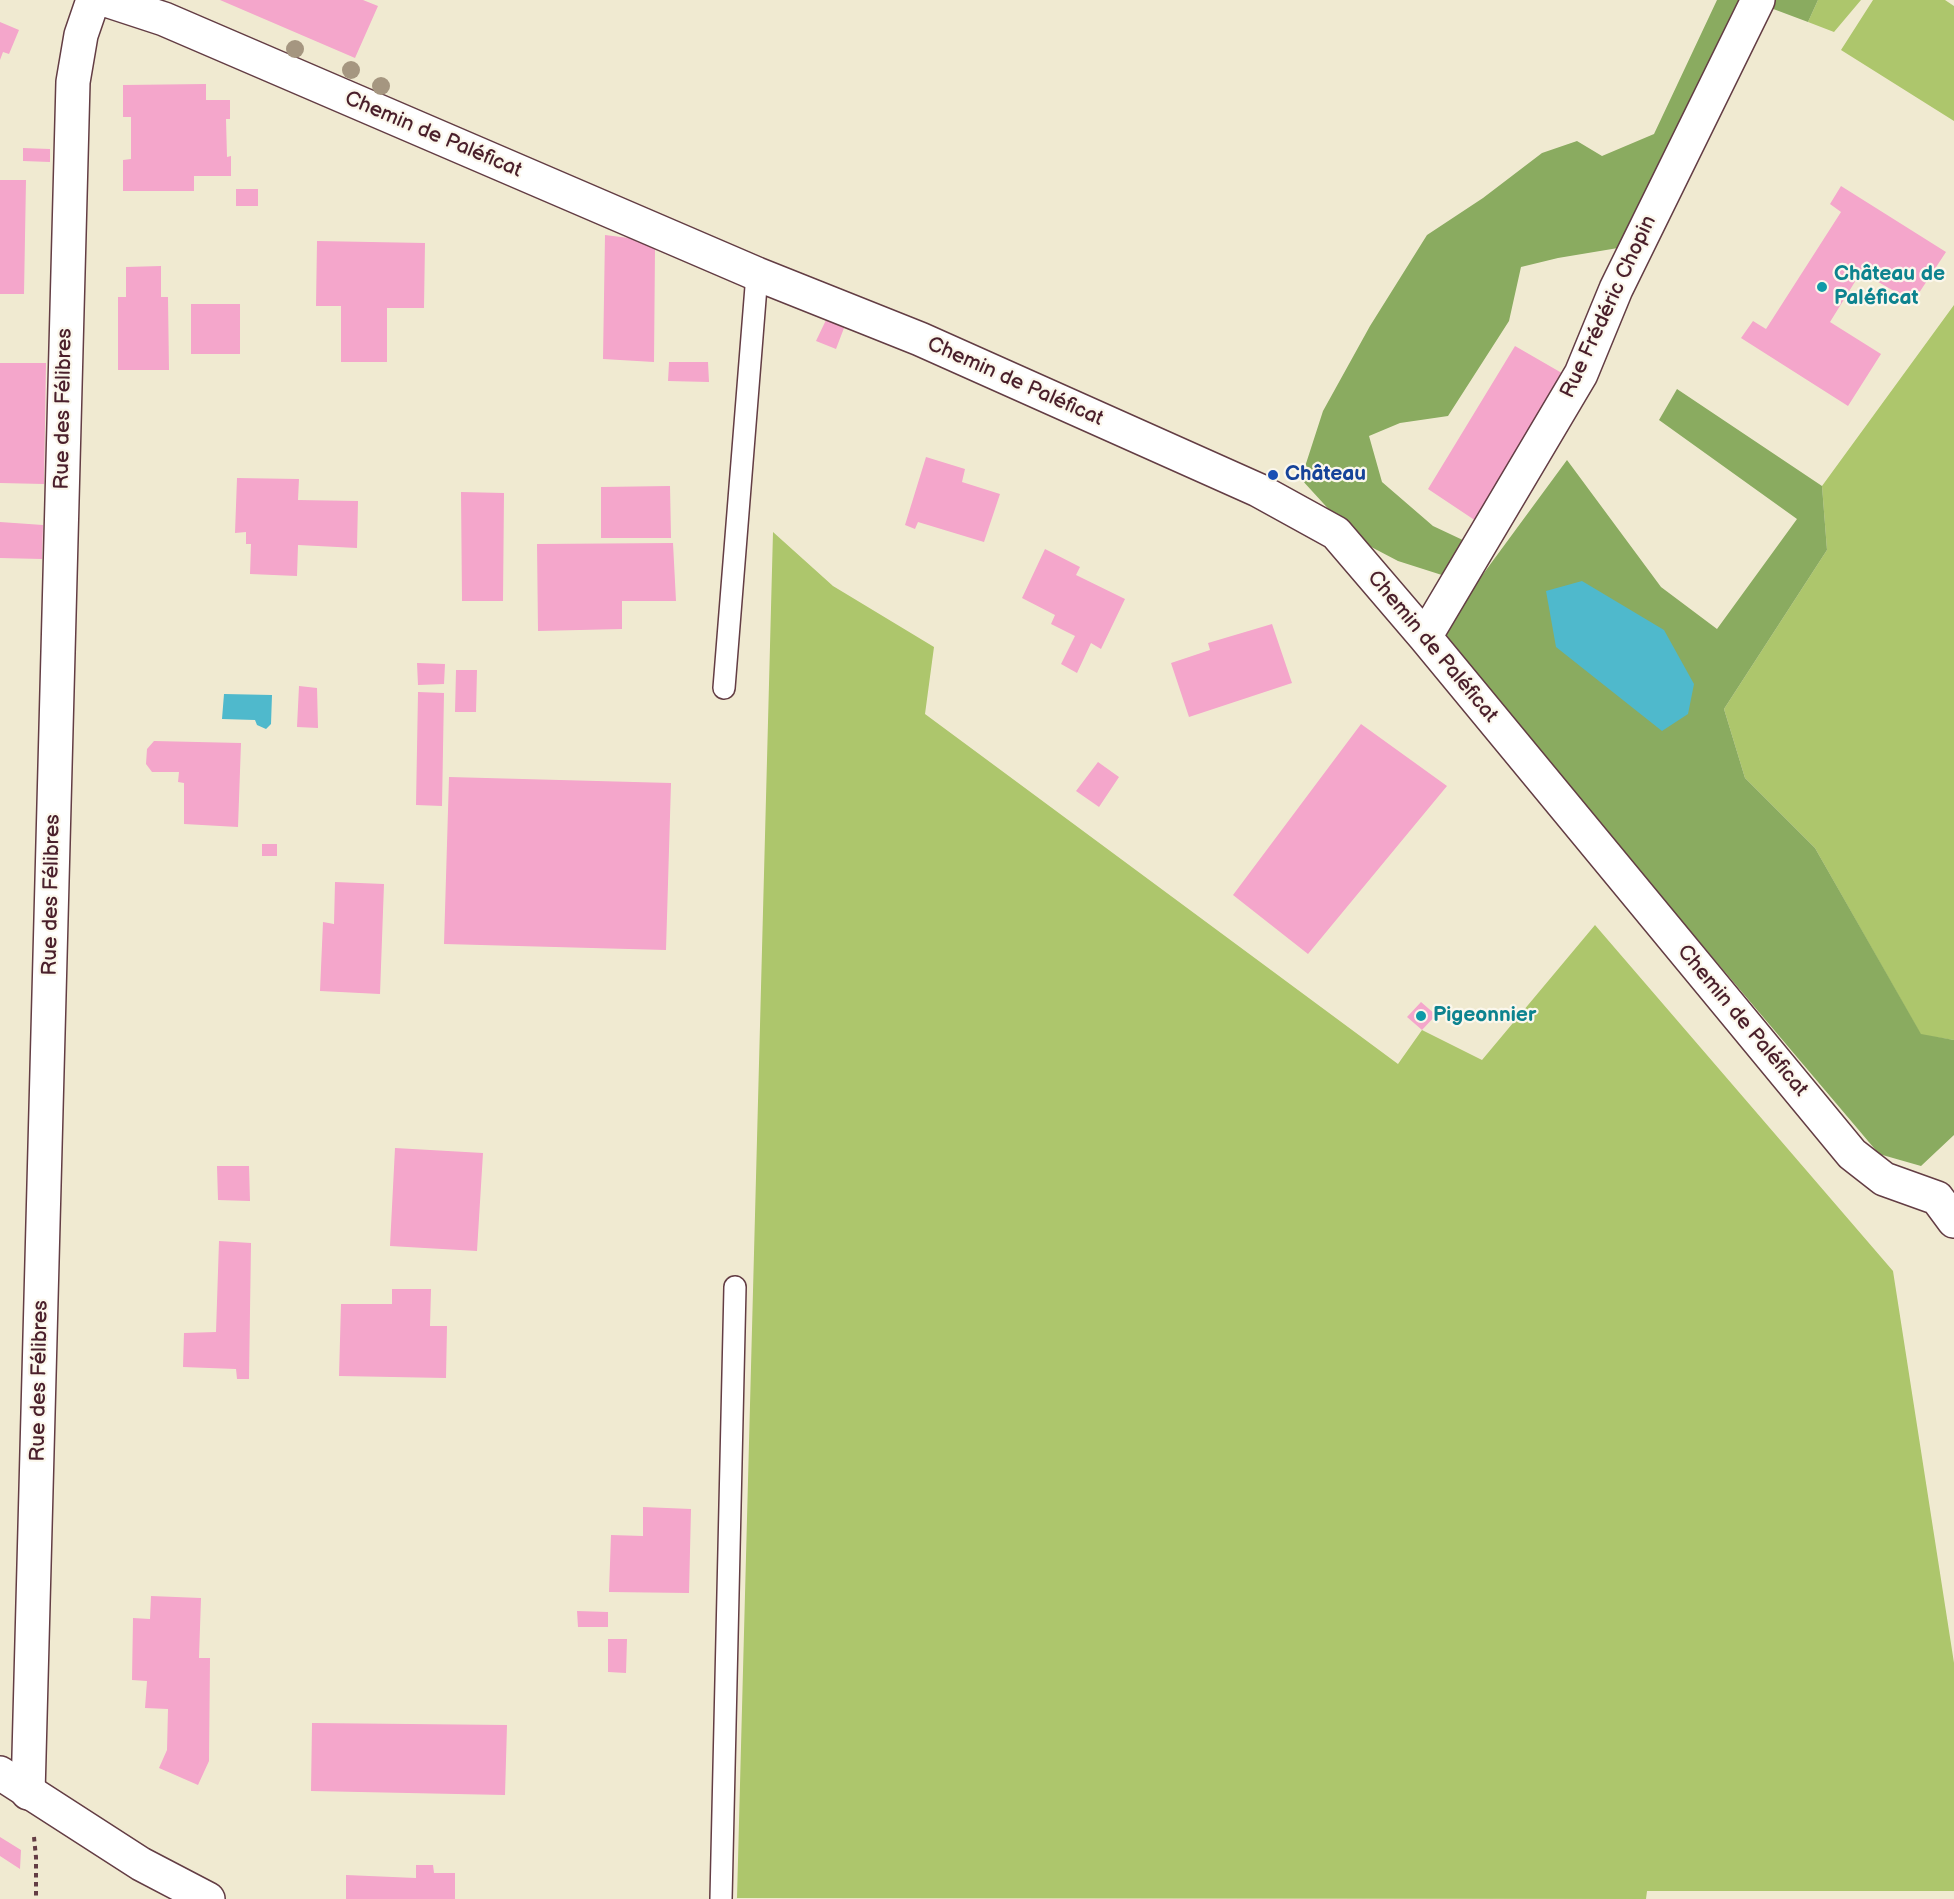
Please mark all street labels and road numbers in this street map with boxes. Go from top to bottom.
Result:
street label: Chemin de Paléficat [341,86,525,184]
street label: Rue Frédéric Chopin [1556,212,1662,402]
street label: Rue des Félibres [50,328,78,490]
street label: Chemin de Paléficat [923,332,1107,432]
street label: Chemin de Paléficat [1361,566,1503,728]
street label: Rue des Félibres [38,814,66,976]
street label: Chemin de Paléficat [1671,940,1813,1102]
street label: Rue des Félibres [26,1300,54,1462]

